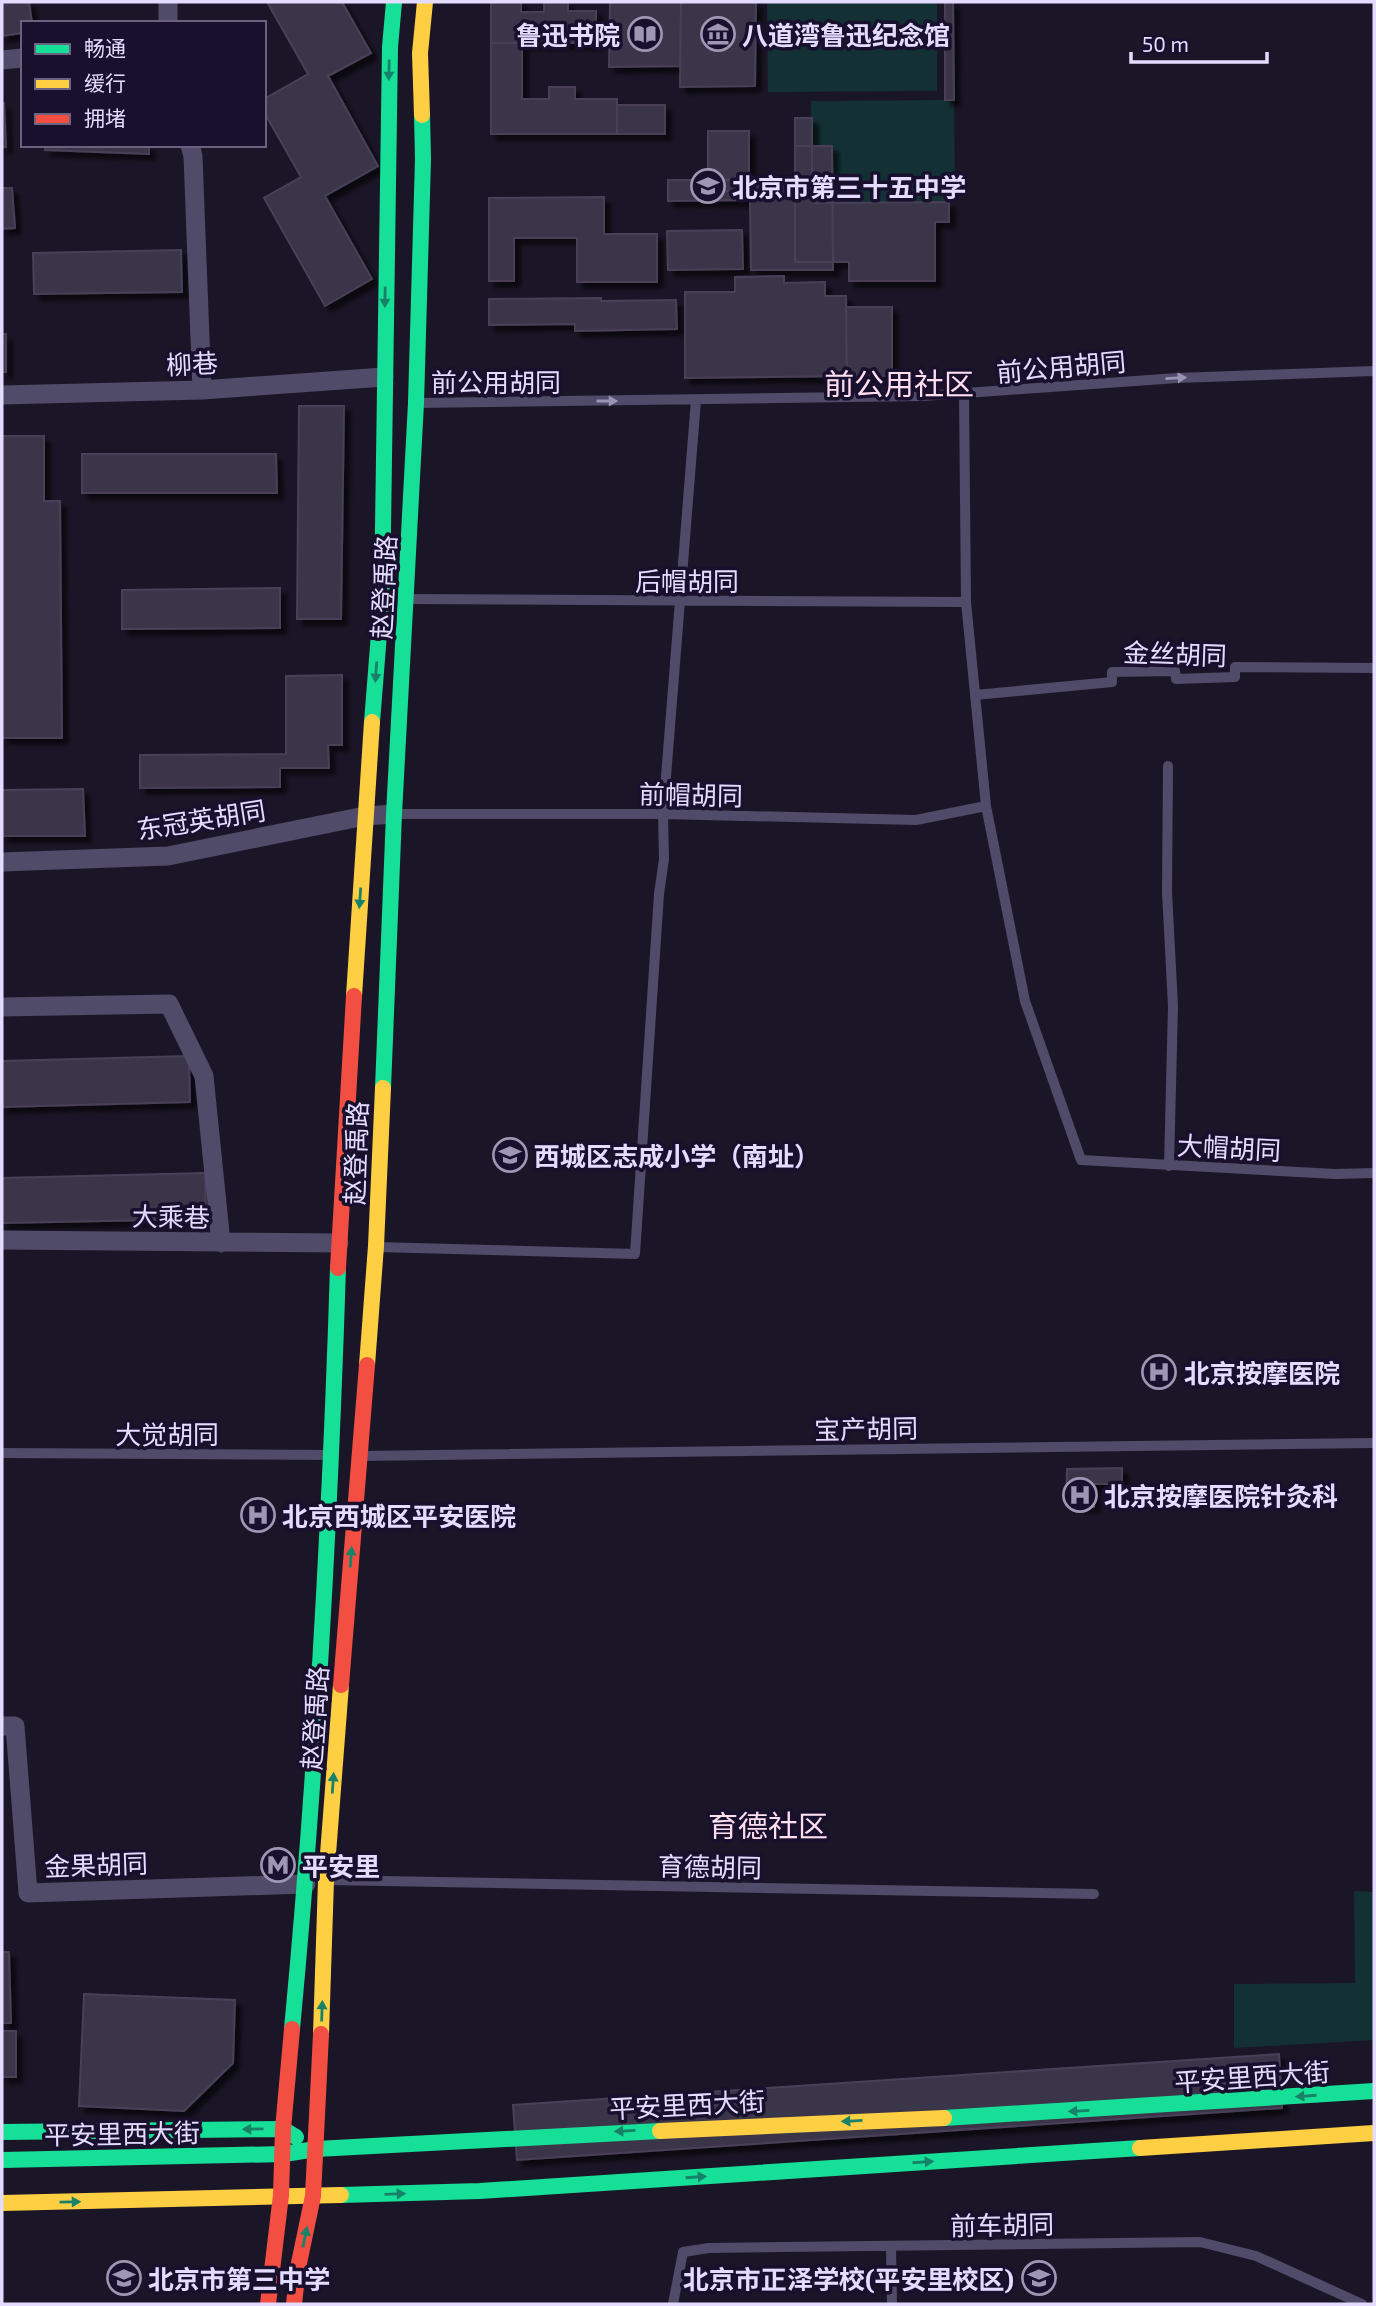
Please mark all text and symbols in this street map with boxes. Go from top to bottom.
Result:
library icon: 鲁迅书院 [626,15,664,53]
museum icon: 八道湾鲁迅纪念馆 [699,15,737,53]
place label: 鲁迅书院 [516,19,620,50]
place label: 八道湾鲁迅纪念馆 [742,19,950,50]
legend [21,21,266,147]
scale bar [1131,21,1268,65]
text: 50 m [1142,31,1189,56]
text: 畅通 [84,35,126,60]
one-way arrow [384,59,395,81]
text: 缓行 [84,70,126,95]
text: 拥堵 [84,105,126,130]
school or university icon: 北京市第三十五中学 [689,167,727,205]
place label: 北京市第三十五中学 [732,171,966,202]
one-way arrow [380,287,391,309]
street label: 前公用胡同 [995,345,1127,387]
street label: 柳巷 [165,346,219,380]
district label: 前公用社区 [824,365,974,401]
street label: 前公用胡同 [431,366,561,397]
one-way arrow [1166,372,1188,383]
one-way arrow [596,395,618,407]
street label: 赵登禹路 [365,534,401,640]
street label: 后帽胡同 [635,565,739,596]
street label: 金丝胡同 [1122,636,1228,670]
one-way arrow [370,661,381,683]
street label: 前帽胡同 [639,778,743,810]
street label: 东冠英胡同 [134,794,268,844]
one-way arrow [354,888,365,910]
street label: 赵登禹路 [338,1100,372,1206]
street label: 大帽胡同 [1176,1129,1282,1165]
school or university icon: 西城区志成小学（南址） [491,1136,529,1174]
place label: 西城区志成小学（南址） [534,1140,820,1171]
street label: 大乘巷 [132,1200,210,1232]
hospital icon: 北京按摩医院 [1140,1353,1178,1391]
place label: 北京按摩医院 [1184,1357,1340,1388]
street label: 宝产胡同 [814,1412,918,1444]
street label: 大觉胡同 [115,1418,219,1449]
hospital icon: 北京按摩医院针灸科 [1061,1476,1099,1514]
place label: 北京按摩医院针灸科 [1104,1480,1338,1511]
hospital icon: 北京西城区平安医院 [239,1496,277,1534]
place label: 北京西城区平安医院 [282,1500,516,1531]
one-way arrow [346,1545,357,1567]
street label: 赵登禹路 [295,1665,333,1771]
one-way arrow [328,1772,339,1794]
district label: 育德社区 [708,1807,828,1843]
metro station icon: 平安里 [259,1846,297,1884]
street label: 金果胡同 [43,1847,149,1881]
place label: 平安里 [302,1850,380,1881]
street label: 育德胡同 [658,1850,762,1882]
one-way arrow [316,1999,328,2021]
street label: 平安里西大街 [1173,2055,1331,2097]
street label: 平安里西大街 [608,2084,766,2124]
one-way arrow [1295,2091,1317,2102]
one-way arrow [1068,2105,1090,2116]
street label: 平安里西大街 [44,2116,200,2150]
one-way arrow [841,2116,863,2127]
one-way arrow [242,2124,264,2135]
one-way arrow [613,2126,635,2137]
one-way arrow [912,2156,934,2167]
one-way arrow [685,2171,707,2182]
one-way arrow [385,2188,407,2199]
one-way arrow [59,2196,81,2207]
street label: 前车胡同 [950,2208,1054,2240]
one-way arrow [299,2226,310,2248]
school or university icon: 北京市第三中学 [105,2259,143,2297]
school or university icon: 北京市正泽学校(平安里校区) [1020,2259,1058,2297]
place label: 北京市第三中学 [148,2263,330,2294]
place label: 北京市正泽学校(平安里校区) [683,2263,1014,2294]

